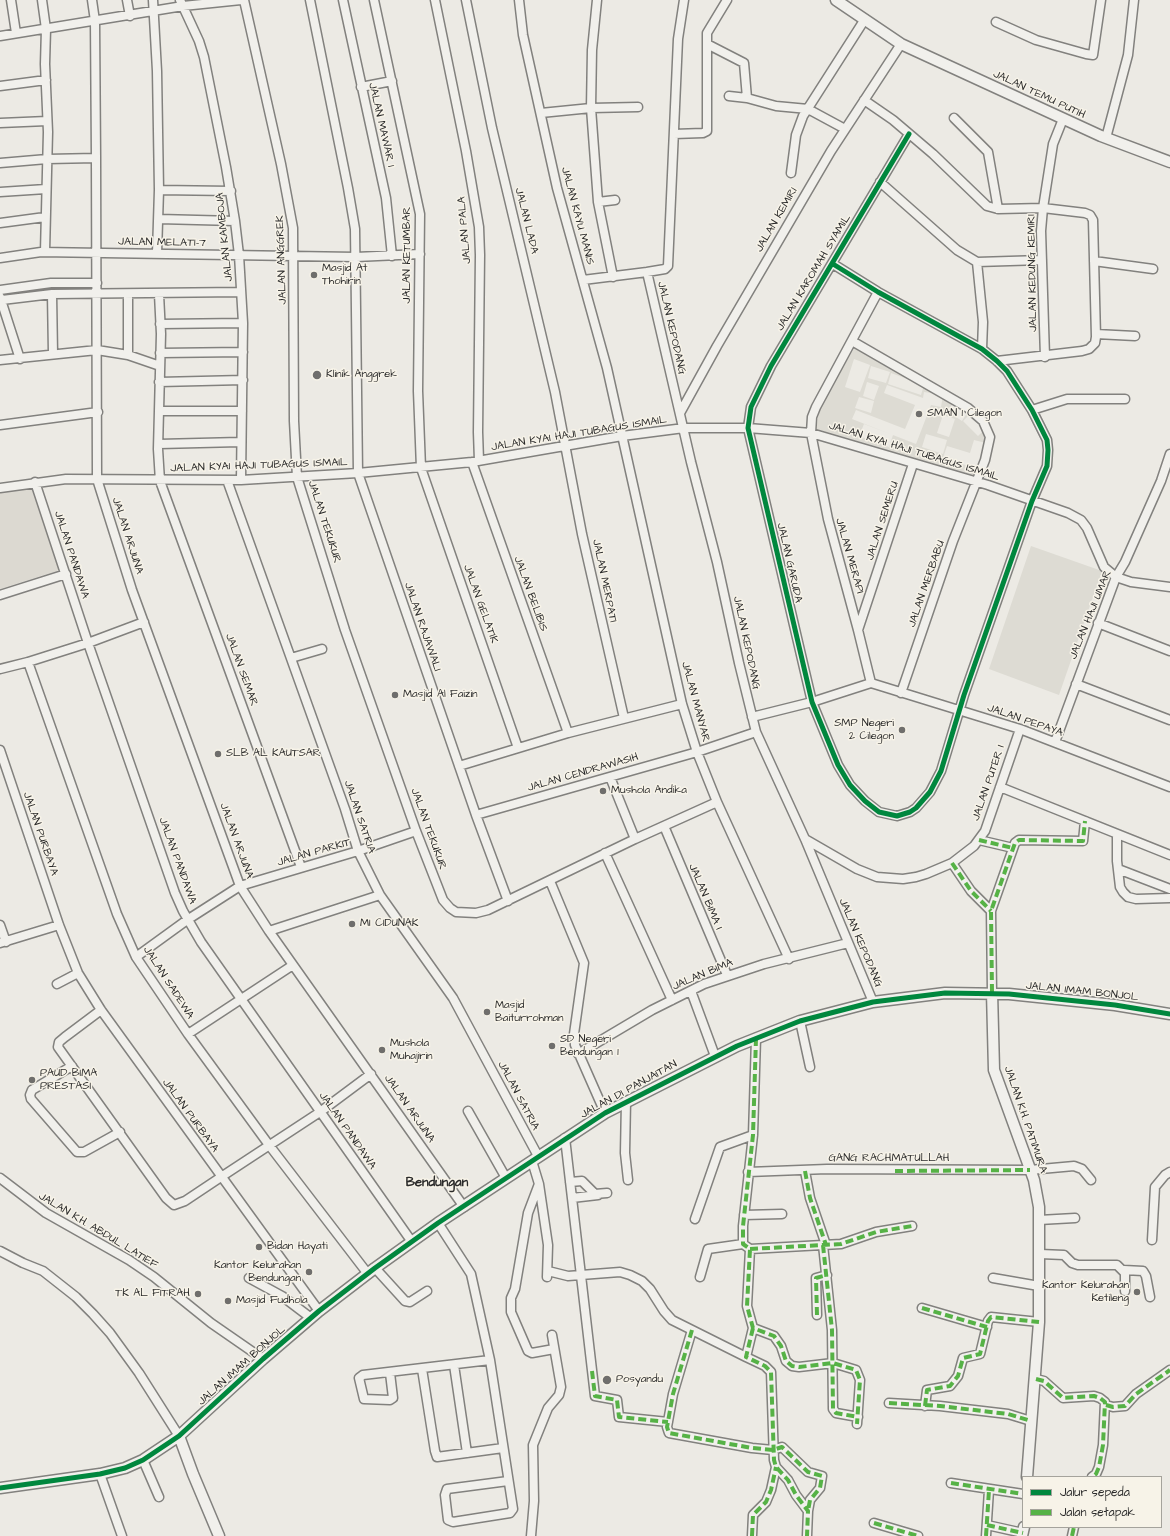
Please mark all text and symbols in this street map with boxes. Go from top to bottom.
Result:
street label: JALAN TEMU PUTIH [991,68,1087,122]
street label: JALAN MAWAR 1 [365,82,397,168]
street label: JALAN KAYU MANIS [558,166,596,266]
street label: JALAN KEMIRI [753,185,801,255]
street label: JALAN LADA [511,187,541,255]
street label: JALAN KAMBOJA [214,192,236,282]
street label: JALAN PALA [455,196,475,264]
street label: JALAN KETUMBAR [401,207,415,303]
street label: JALAN KAROMAH SYAMIL [774,212,854,334]
street label: JALAN KEDUNG KEMIRI [1025,214,1041,332]
street label: JALAN ANGGREK [274,215,290,305]
street label: JALAN MELATI-7 [118,236,206,250]
place label: Masjid At Thohirin [322,262,367,288]
marker: Masjid At Thohirin [309,270,319,280]
street label: JALAN KEPODANG [654,280,688,376]
place label: Klinik Anggrek [326,368,397,382]
marker: Klinik Anggrek [311,369,323,381]
place label: SMAN 1 Cilegon [927,407,1002,421]
marker: SMAN 1 Cilegon [914,409,924,419]
street label: JALAN KYAI HAJI TUBAGUS ISMAIL [490,414,668,454]
street label: JALAN KYAI HAJI TUBAGUS ISMAIL [827,420,1001,484]
street label: JALAN KYAI HAJI TUBAGUS ISMAIL [170,456,348,476]
street label: JALAN TEKUKUR [304,479,344,565]
street label: JALAN SEMERU [864,480,902,562]
street label: JALAN ARJUNA [108,496,146,576]
street label: JALAN PANDAWA [51,510,91,600]
street label: JALAN MERAPI [832,517,866,595]
street label: JALAN GARUDA [773,522,805,604]
street label: JALAN MERPATI [589,538,619,624]
street label: JALAN MERBABU [906,539,948,629]
street label: JALAN BELIBIS [510,555,550,633]
street label: JALAN GELATIK [460,563,500,645]
street label: JALAN HAJI UMAR [1067,569,1115,661]
street label: JALAN RAJAWALI [401,581,443,673]
street label: JALAN KEPODANG [730,595,762,691]
street label: JALAN SEMAR [222,632,260,708]
street label: JALAN MANYAR [678,660,712,744]
place label: Masjid Al Faizin [403,688,478,702]
marker: Masjid Al Faizin [390,690,400,700]
street label: JALAN PEPAYA [985,702,1065,740]
place label: SMP Negeri 2 Cilegon [834,717,894,743]
marker: SMP Negeri 2 Cilegon [897,725,907,735]
street label: JALAN PUTER I [970,743,1008,823]
place label: SLB AL KAUTSAR [226,747,321,761]
marker: SLB AL KAUTSAR [213,749,223,759]
street label: JALAN CENDRAWASIH [526,751,640,795]
street label: JALAN SATRIA [340,779,378,855]
place label: Mushola Andika [611,784,687,798]
street label: JALAN TEKUKUR [407,786,449,872]
marker: Mushola Andika [598,786,608,796]
street label: JALAN PURBAYA [19,790,61,878]
street label: JALAN ARJUNA [216,801,256,881]
street label: JALAN PANDAWA [155,816,199,906]
street label: JALAN PARKIT [276,836,352,870]
street label: JALAN BIMA I [685,862,725,932]
street label: JALAN KEPODANG [835,897,885,989]
place label: MI CIDUNAK [360,917,419,931]
marker: MI CIDUNAK [347,919,357,929]
street label: JALAN SADEWA [140,944,196,1022]
street label: JALAN BIMA [671,956,735,994]
street label: JALAN IMAM BONJOL [1025,980,1139,1004]
place label: Masjid Baiturrohman [495,999,564,1025]
marker: Masjid Baiturrohman [482,1007,492,1017]
place label: SD Negeri Bendungan 1 [560,1033,619,1059]
place label: Mushola Muhajirin [390,1037,433,1063]
marker: SD Negeri Bendungan 1 [547,1041,557,1051]
marker: Mushola Muhajirin [377,1045,387,1055]
street label: JALAN DI PANJAITAN [578,1058,680,1122]
street label: JALAN SATRIA [494,1059,542,1133]
street label: JALAN K.H. PATIMURA [1000,1065,1050,1175]
place label: PAUD BIMA PRESTASI [40,1067,97,1093]
street label: JALAN ARJUNA [381,1073,437,1145]
marker: PAUD BIMA PRESTASI [27,1075,37,1085]
street label: JALAN PURBAYA [159,1077,221,1155]
street label: JALAN PANDAWA [315,1090,379,1172]
street label: GANG RACHMATULLAH [828,1152,950,1166]
district label: Bendungan [406,1175,468,1191]
street label: JALAN K.H. ABDUL LATIEF [36,1190,160,1272]
place label: Bidan Hayati [267,1240,328,1254]
marker: Bidan Hayati [254,1242,264,1252]
place label: Kantor Kelurahan Bendungan [214,1259,301,1285]
marker: Kantor Kelurahan Bendungan [304,1267,314,1277]
place label: Kantor Kelurahan Ketileng [1042,1279,1129,1305]
place label: TK AL FITRAH [115,1287,190,1301]
marker: Kantor Kelurahan Ketileng [1132,1287,1142,1297]
marker: TK AL FITRAH [193,1289,203,1299]
place label: Masjid Fudhola [236,1294,308,1308]
marker: Masjid Fudhola [223,1296,233,1306]
street label: JALAN IMAM BONJOL [196,1323,288,1409]
place label: Posyandu [616,1373,663,1387]
marker: Posyandu [601,1374,613,1386]
legend [1022,1476,1162,1528]
text: Jalur sepeda [1060,1484,1130,1501]
text: Jalan setapak [1060,1504,1135,1521]

